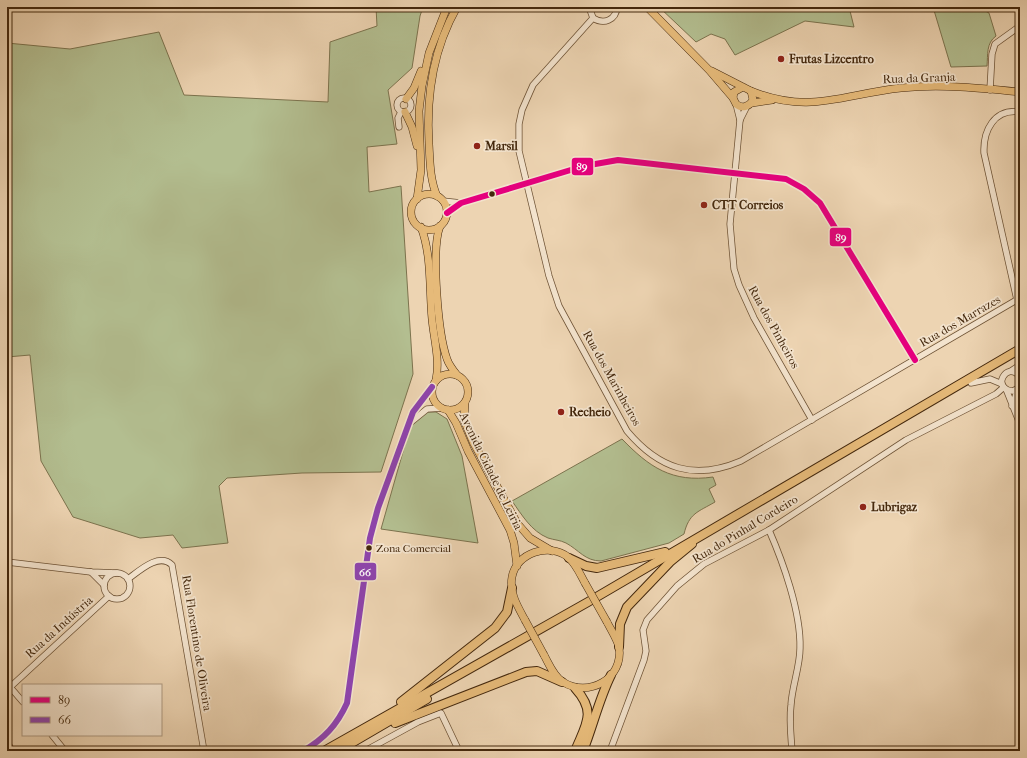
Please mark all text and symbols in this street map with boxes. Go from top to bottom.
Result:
place label: Frutas Lizcentro [788,52,874,66]
marker: Frutas Lizcentro [776,54,786,64]
street label: Rua da Granja [882,70,956,86]
place label: Marsil [484,139,519,153]
marker: Marsil [472,141,482,151]
line badge: 89 [571,157,594,176]
text: 89 [576,160,588,173]
unlabelled marker [487,189,497,199]
place label: CTT Correios [712,198,784,212]
marker: CTT Correios [699,200,709,210]
line badge: 89 [829,227,852,247]
text: 89 [835,231,847,244]
street label: Rua dos Pinheiros [745,283,803,371]
street label: Rua dos Marrazes [917,292,1003,350]
street label: Rua dos Marinheiros [580,328,644,429]
place label: Recheio [569,405,611,419]
marker: Recheio [556,407,566,417]
street label: Avenida Cidade de Leiria [456,409,526,532]
street label: Rua do Pinhal Cordeiro [690,492,800,566]
place label: Lubrigaz [871,500,918,515]
marker: Lubrigaz [858,502,868,512]
place label: Zona Comercial [376,542,451,555]
marker: Zona Comercial [364,543,374,553]
line badge: 66 [354,562,377,581]
text: 66 [359,566,372,579]
street label: Rua Florentino de Oliveira [179,574,215,712]
street label: Rua da Indústria [22,593,96,661]
legend [22,684,162,736]
text: 89 [58,693,70,707]
text: 66 [58,713,71,727]

